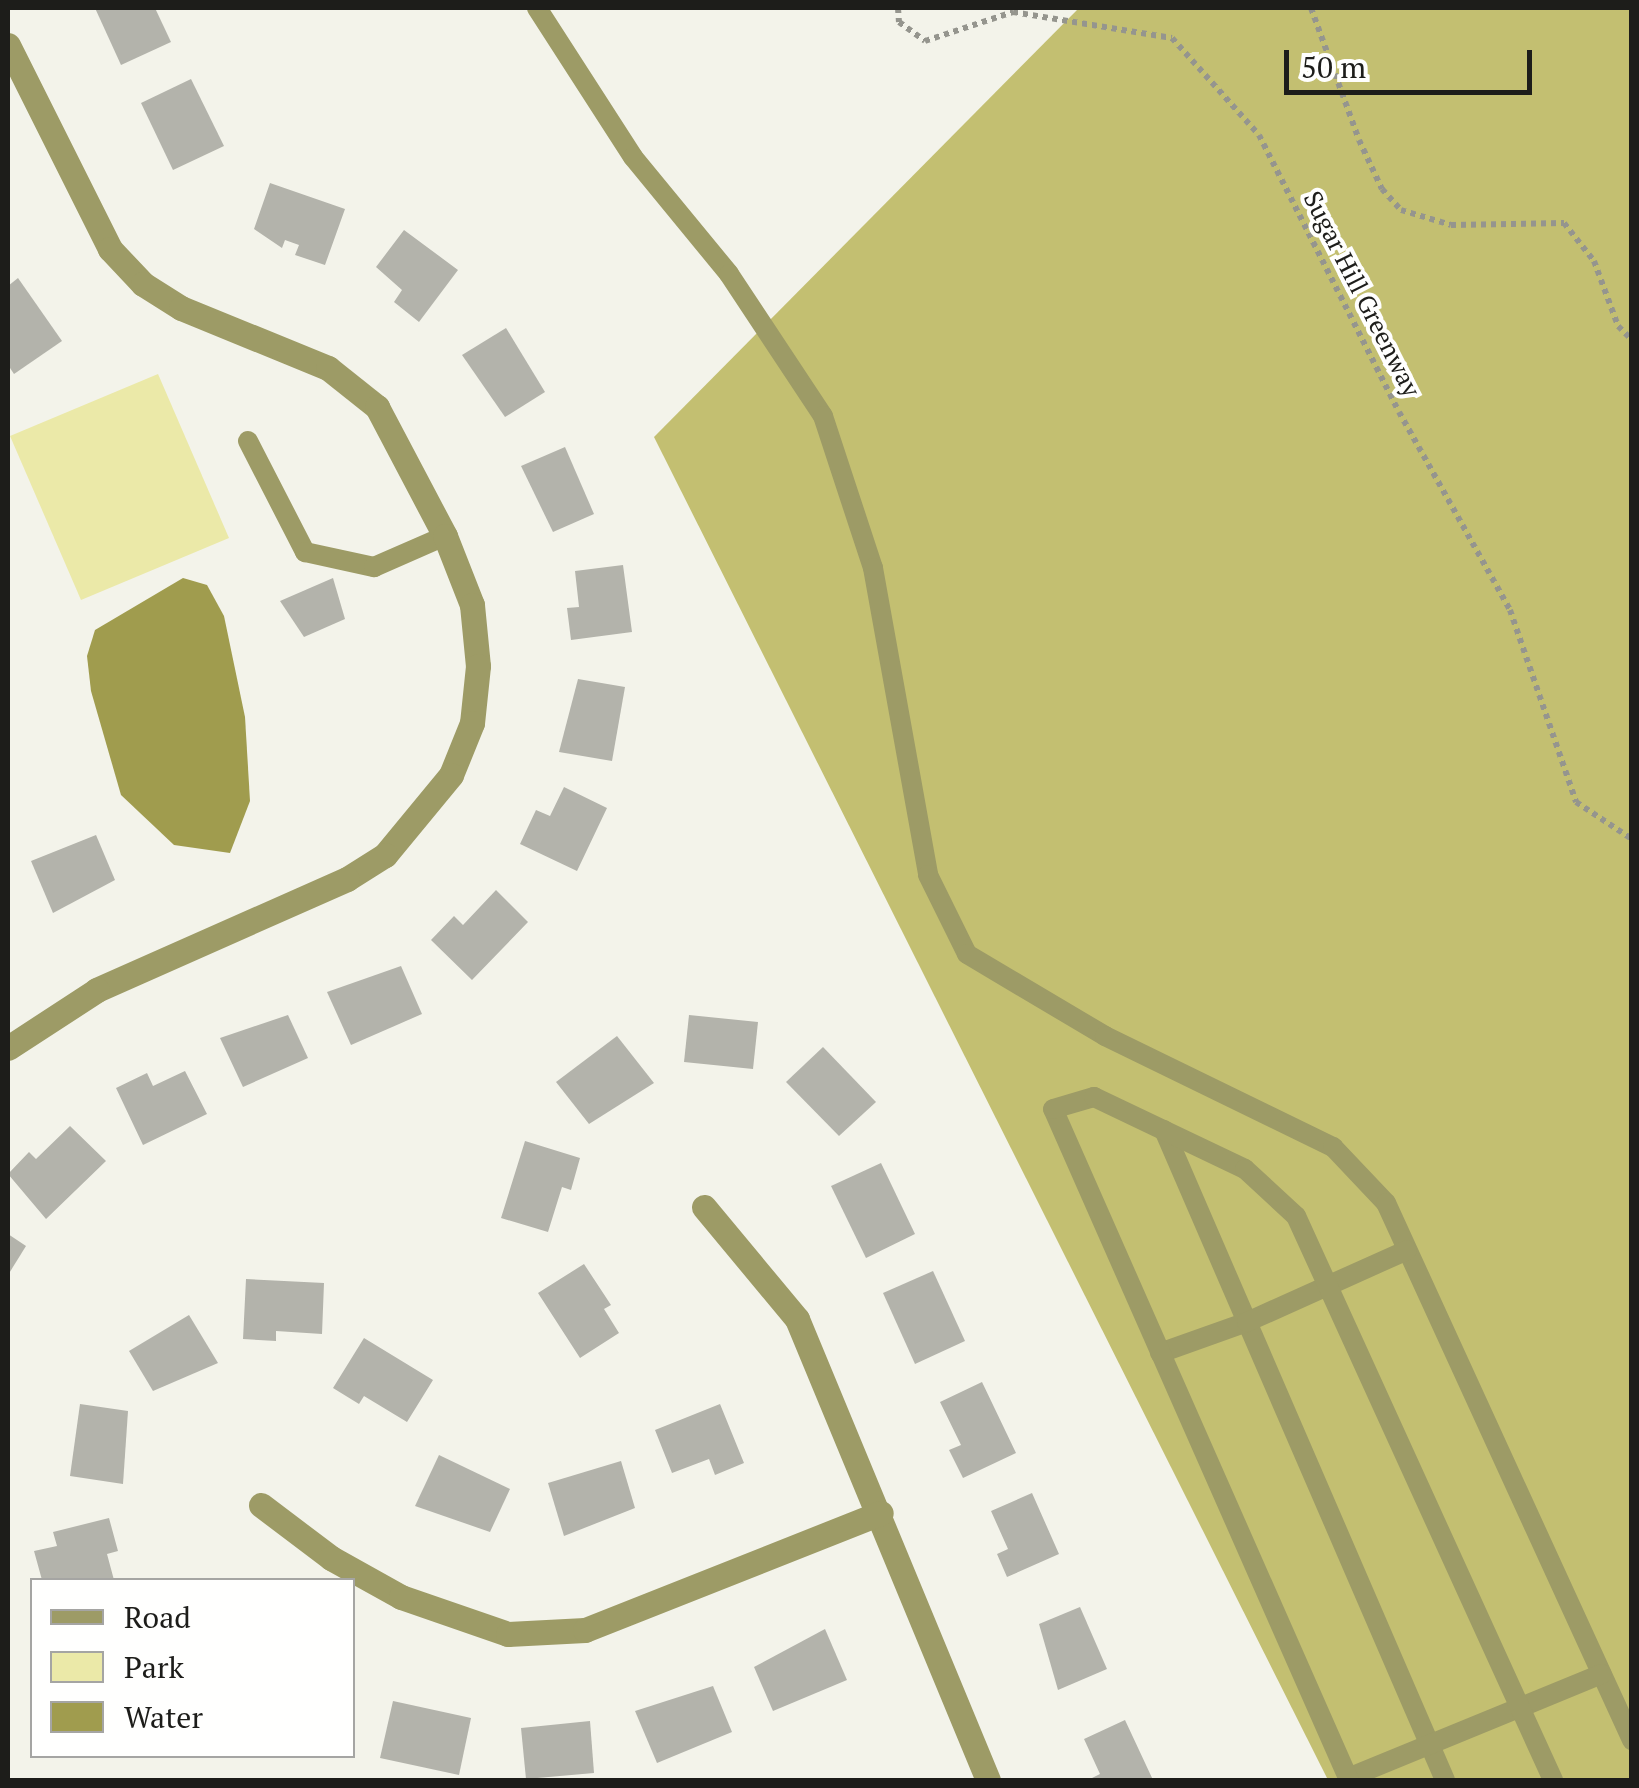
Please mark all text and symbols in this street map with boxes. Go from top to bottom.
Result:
scale bar [1289,30,1536,92]
text: 50 m [1301,47,1366,87]
street label: Sugar Hill Greenway [1297,186,1427,402]
legend [30,1578,355,1758]
text: Road [124,1597,191,1637]
text: Park [124,1647,184,1687]
text: Water [124,1697,203,1737]

